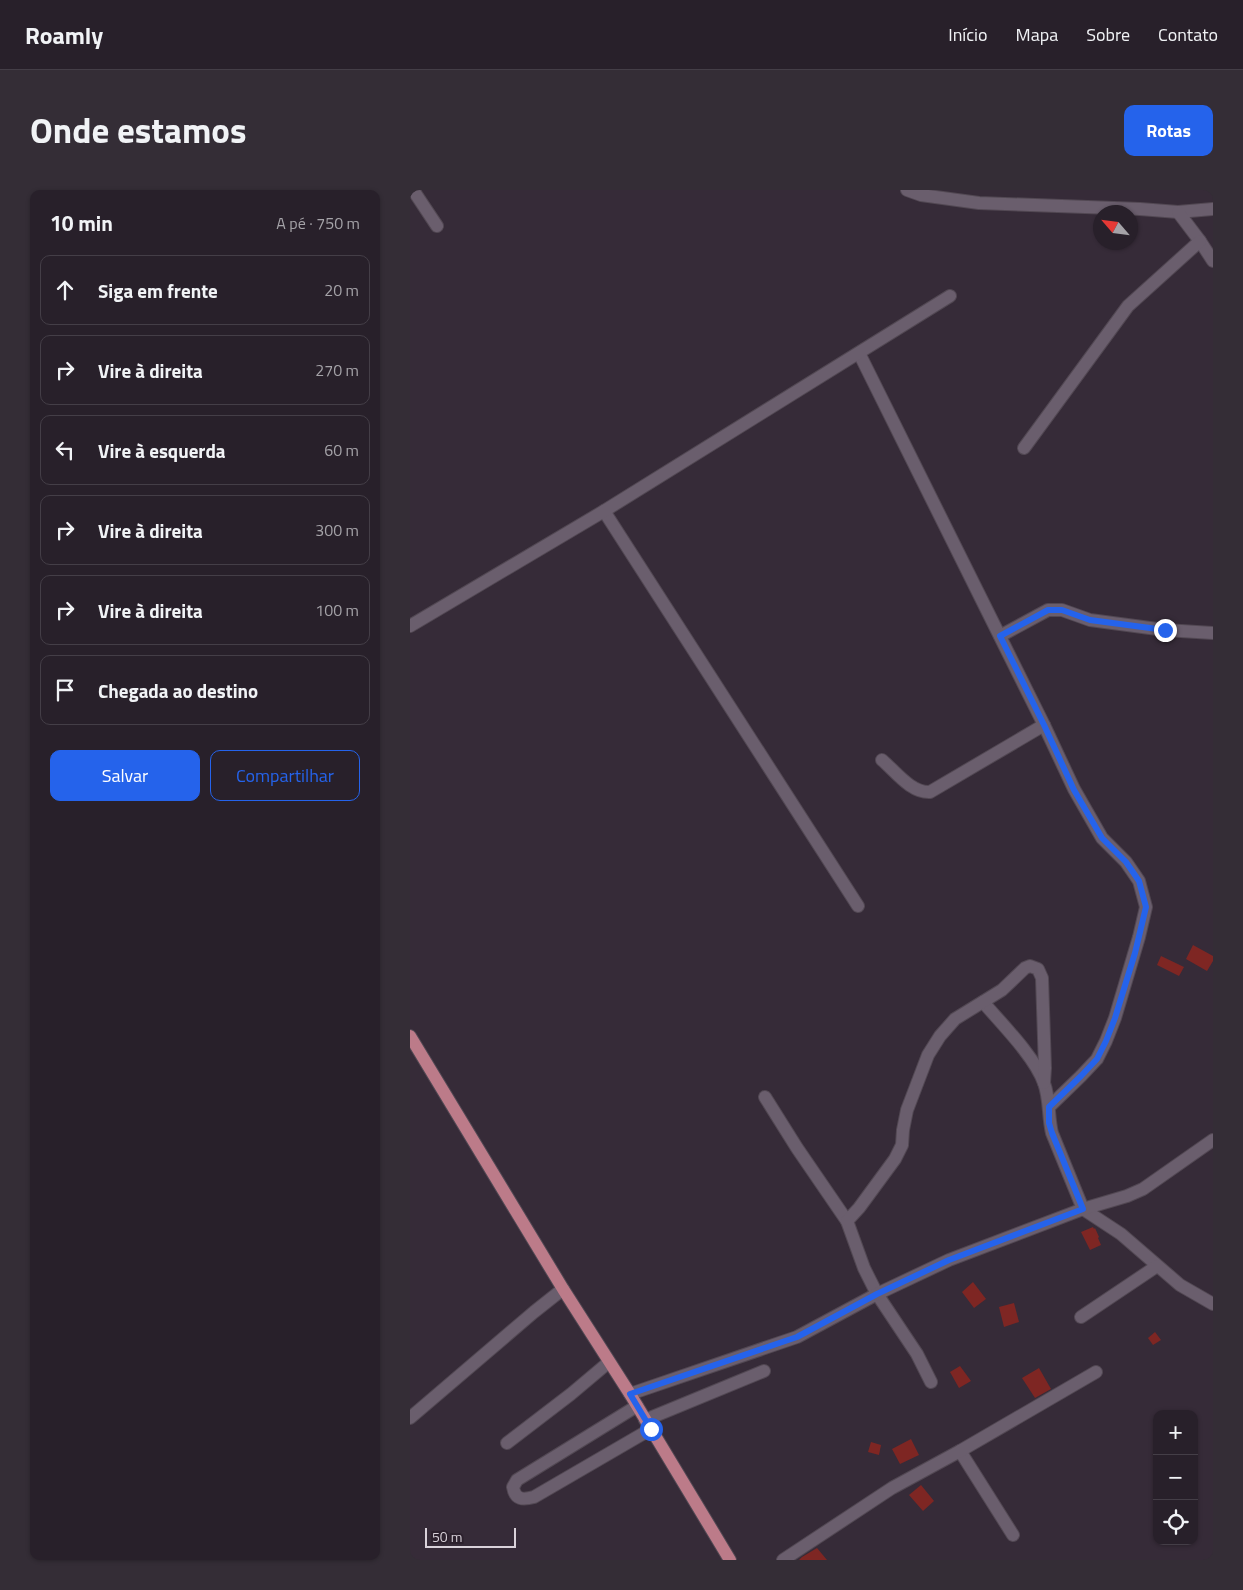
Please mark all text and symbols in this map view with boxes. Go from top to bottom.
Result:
text: Roamly [25,17,103,53]
text: Início [948,21,988,48]
text: Mapa [1016,21,1058,48]
text: Sobre [1086,21,1130,48]
text: Contato [1158,21,1218,48]
text: Onde estamos [30,103,246,157]
button: Rotas [1124,105,1213,156]
north arrow [1093,205,1138,250]
text: 10 min [50,207,113,239]
text: A pé · 750 m [276,211,360,235]
icon: ahead [51,276,79,304]
text: Siga em frente [98,276,218,305]
text: 20 m [324,278,359,302]
icon: right [51,356,79,384]
text: Vire à direita [98,356,203,385]
text: 270 m [315,358,359,382]
icon: left [51,436,79,464]
text: Vire à esquerda [98,436,226,465]
text: 60 m [324,438,359,462]
icon: right [51,516,79,544]
text: Vire à direita [98,516,203,545]
text: 300 m [315,518,359,542]
icon: right [51,596,79,624]
text: Vire à direita [98,596,203,625]
text: 100 m [315,598,359,622]
route end [1154,619,1177,642]
icon: arrive [51,676,79,704]
text: Chegada ao destino [98,676,258,705]
button: Salvar [50,750,200,801]
button: Compartilhar [210,750,360,801]
map controls [1153,1410,1198,1545]
button: + [1153,1410,1198,1455]
route start [640,1418,663,1441]
button: − [1153,1455,1198,1500]
button: locate [1153,1500,1198,1545]
scale bar [425,1525,516,1548]
text: 50 m [432,1526,462,1547]

